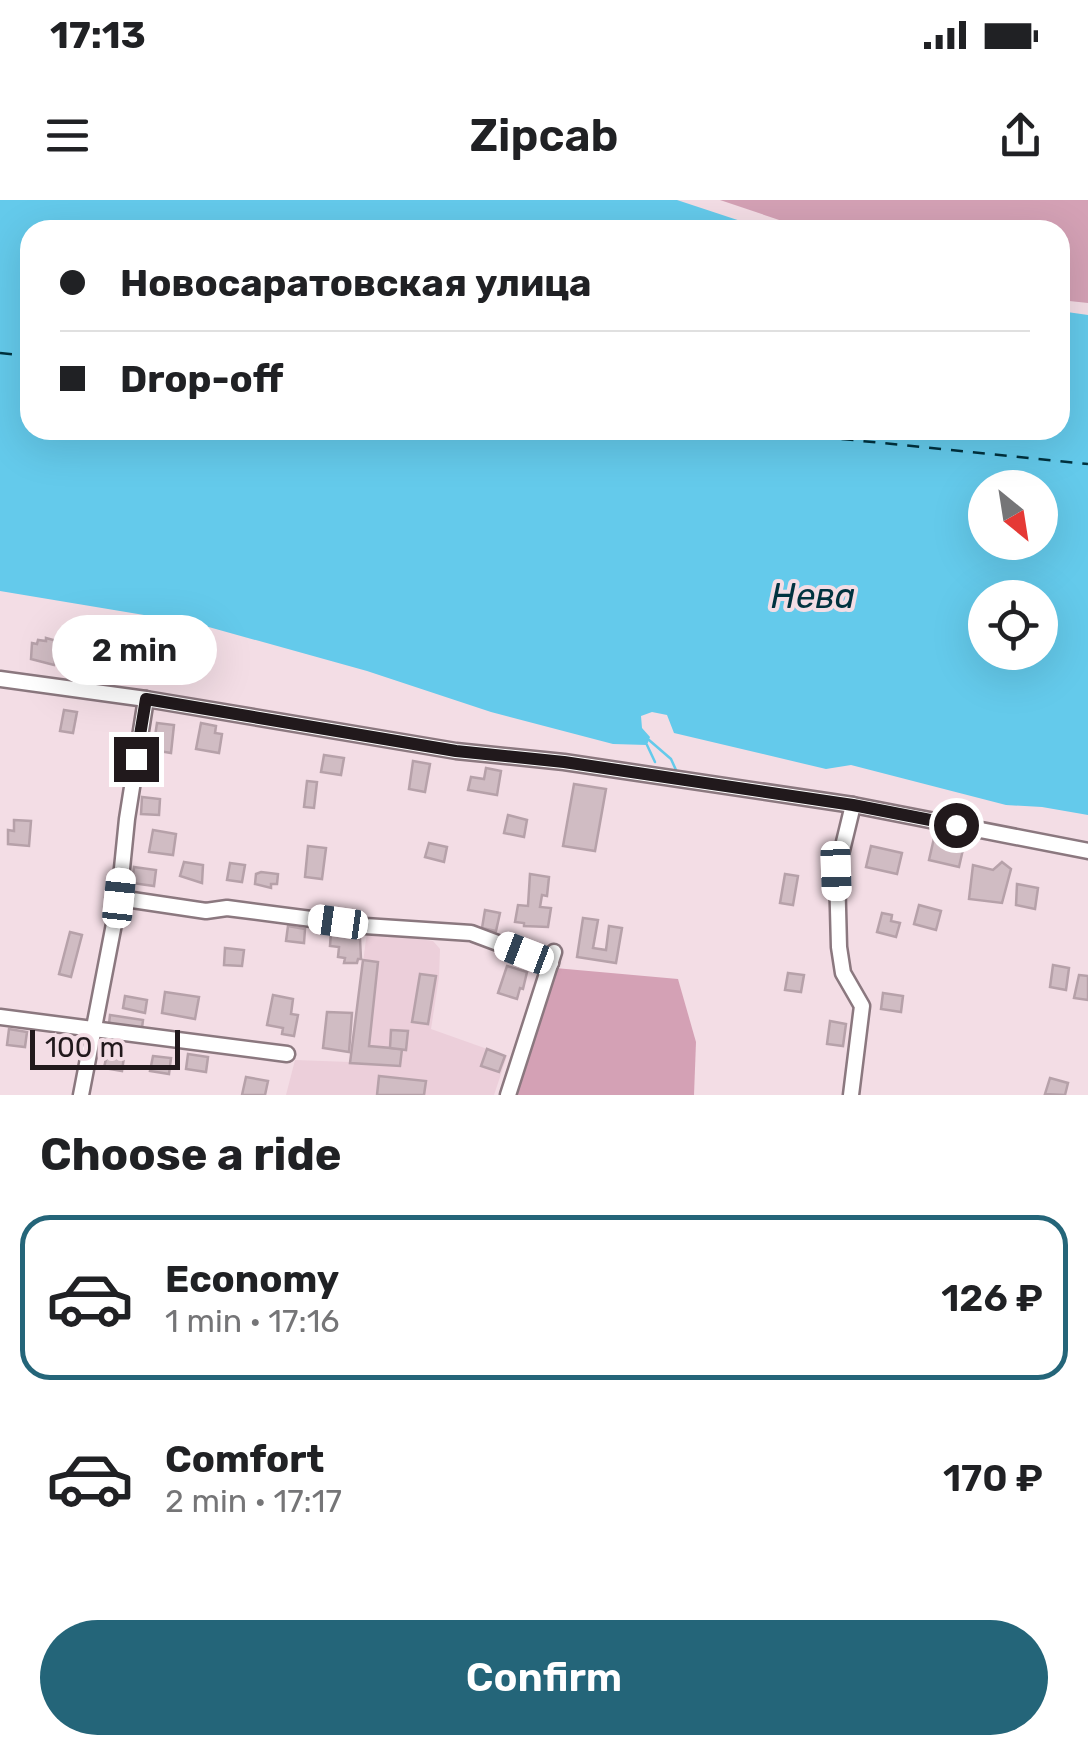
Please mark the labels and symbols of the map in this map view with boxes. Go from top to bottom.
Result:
north arrow [968,470,1058,560]
water label: Нева [771,575,855,617]
callout: 2 min [54,614,218,684]
route end [114,737,159,782]
route start [934,803,979,848]
car [820,840,852,902]
car [101,867,137,929]
car [306,903,370,941]
car [491,928,557,978]
scale bar [30,1025,180,1070]

